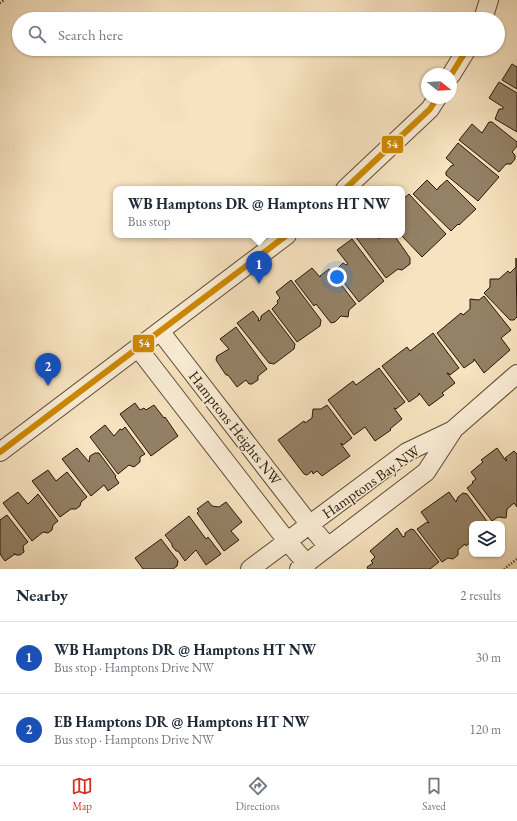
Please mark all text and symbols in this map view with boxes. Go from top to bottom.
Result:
search box [12,12,505,56]
icon: search [26,23,48,45]
text: Search here [58,25,123,44]
north arrow [421,68,457,104]
line badge: 54 [381,135,404,154]
text: 54 [386,137,398,151]
popup [113,186,405,238]
text: WB Hamptons DR @ Hamptons HT NW [128,194,390,213]
text: Bus stop [128,213,171,230]
pin: 1 [246,251,272,284]
your location [327,267,347,287]
line badge: 54 [132,334,155,353]
text: 54 [138,336,150,350]
pin: 2 [35,353,61,386]
street label: Hamptons Heights NW [185,367,286,489]
street label: Hamptons Bay NW [318,441,424,522]
map controls [469,521,505,557]
button: layers [469,521,505,557]
text: Nearby [16,584,68,606]
text: 2 results [460,587,501,604]
text: WB Hamptons DR @ Hamptons HT NW [54,640,316,659]
text: 1 [26,649,32,666]
text: 30 m [476,649,501,666]
text: Bus stop · Hamptons Drive NW [54,659,214,676]
text: EB Hamptons DR @ Hamptons HT NW [54,712,310,731]
text: 2 [26,721,32,738]
text: 120 m [470,721,501,738]
text: Bus stop · Hamptons Drive NW [54,731,214,748]
tab: Map [71,775,93,813]
tab: Directions [236,775,280,813]
tab: Saved [422,775,446,813]

